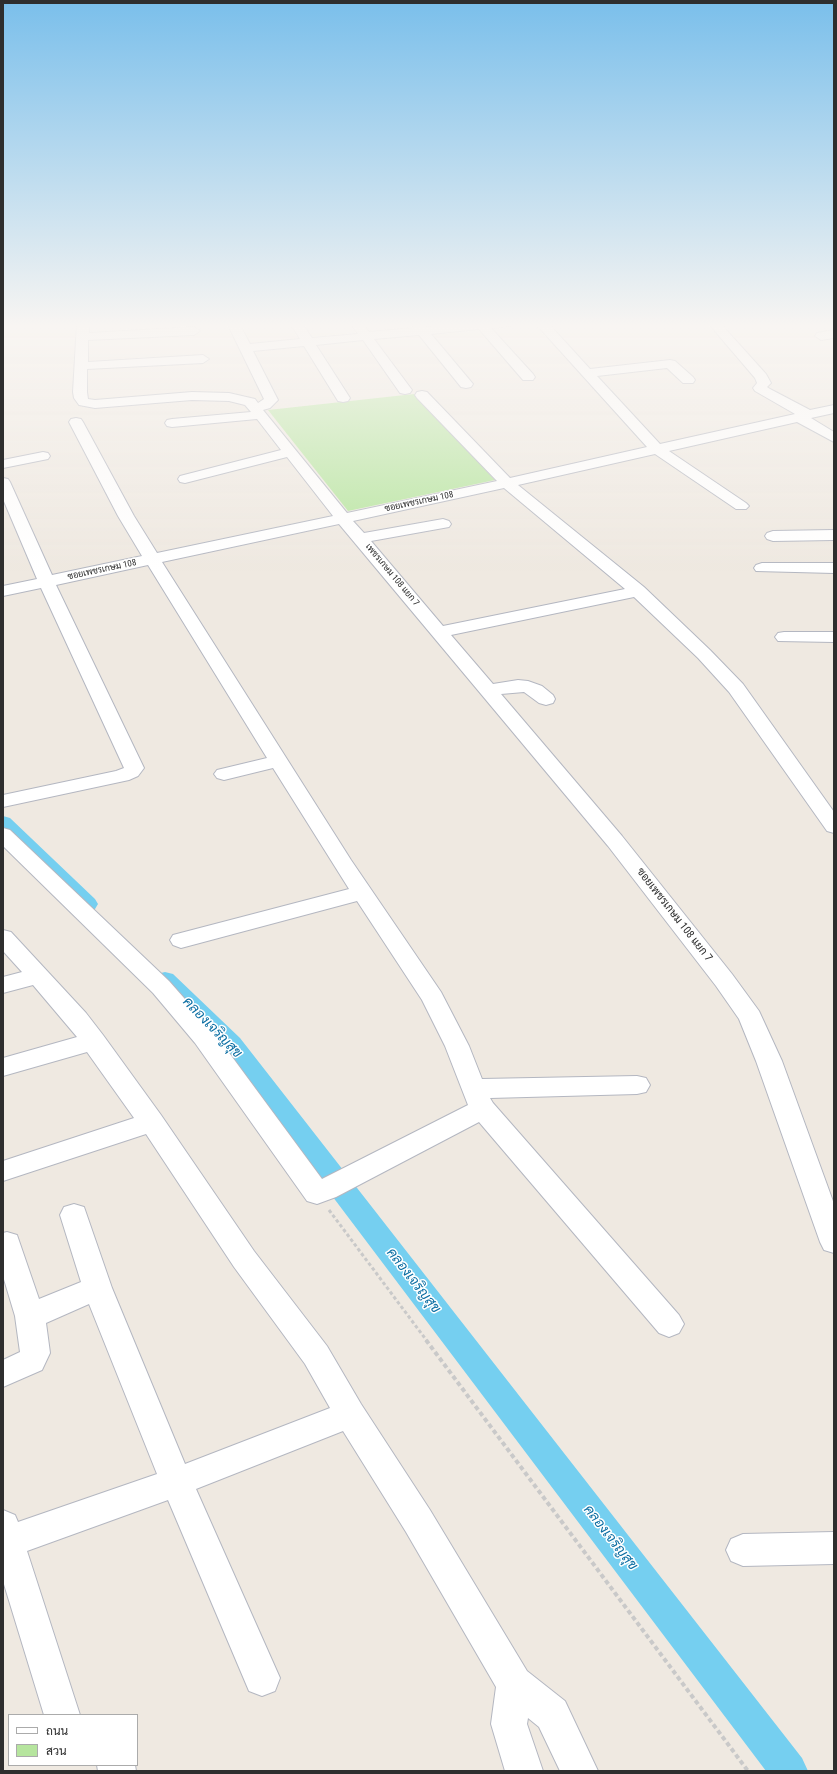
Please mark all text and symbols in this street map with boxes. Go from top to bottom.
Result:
street label: ซอยเพชรเกษม 108 [384,489,454,515]
street label: เพชรเกษม 108 แยก 7 [363,542,421,608]
street label: ซอยเพชรเกษม 108 [67,557,137,583]
street label: ซอยเพชรเกษม 108 แยก 7 [633,866,715,964]
water label: คลองเจริญสุข [179,994,245,1062]
water label: คลองเจริญสุข [382,1245,444,1317]
water label: คลองเจริญสุข [579,1502,641,1574]
legend [8,1714,138,1766]
text: ถนน [46,1724,68,1738]
text: สวน [46,1744,67,1758]

